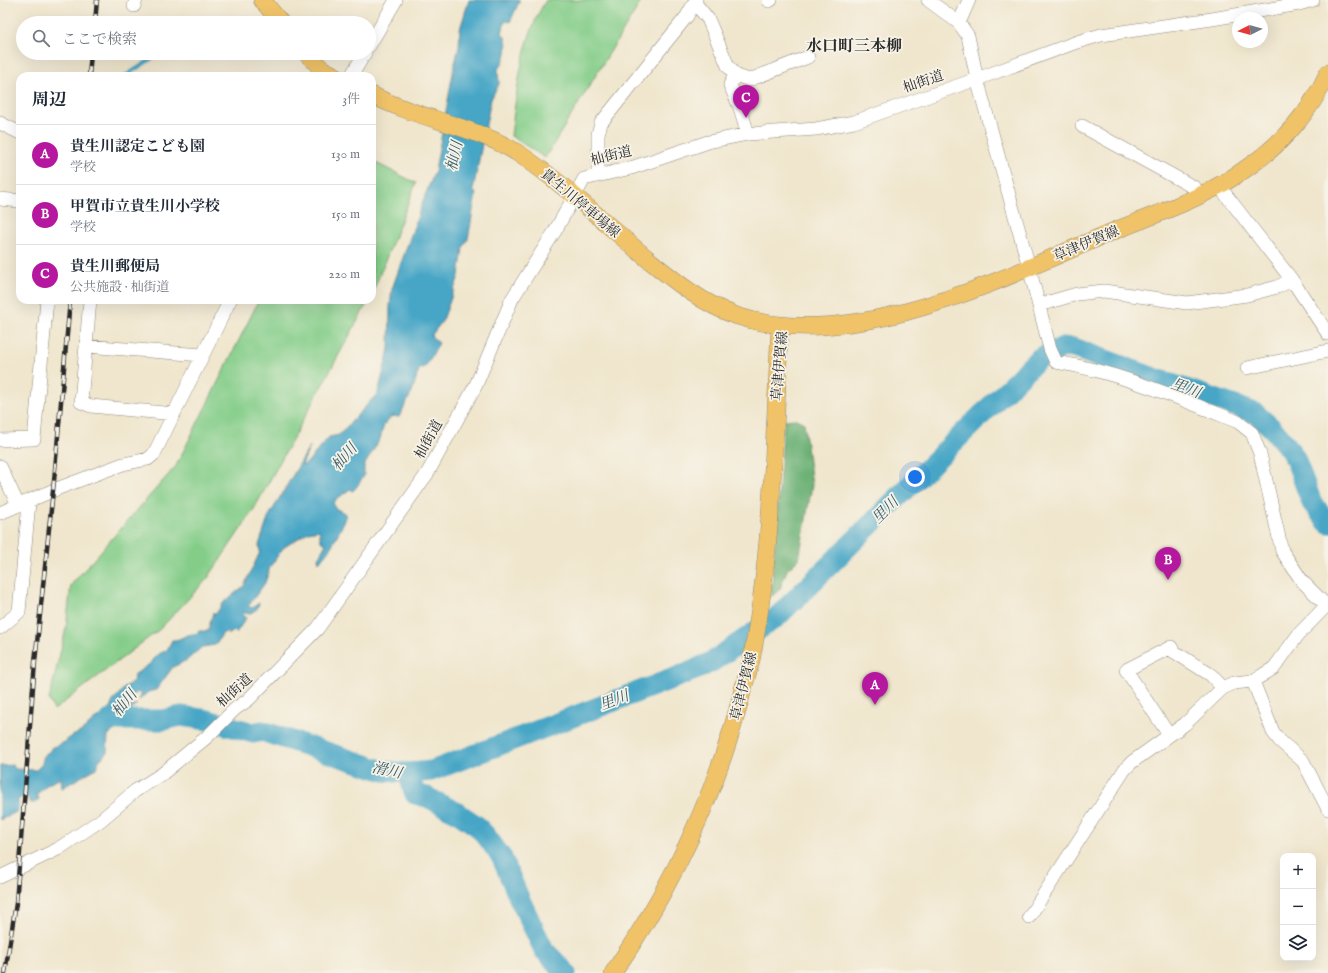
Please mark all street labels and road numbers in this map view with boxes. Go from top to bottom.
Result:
street label: 杣街道 [901,67,946,97]
street label: 杣街道 [589,142,634,170]
street label: 貴生川停車場線 [537,165,624,242]
street label: 草津伊賀線 [1051,222,1122,266]
street label: 草津伊賀線 [768,330,792,402]
street label: 杣街道 [411,417,447,462]
street label: 草津伊賀線 [727,650,761,722]
street label: 杣街道 [213,670,256,711]

